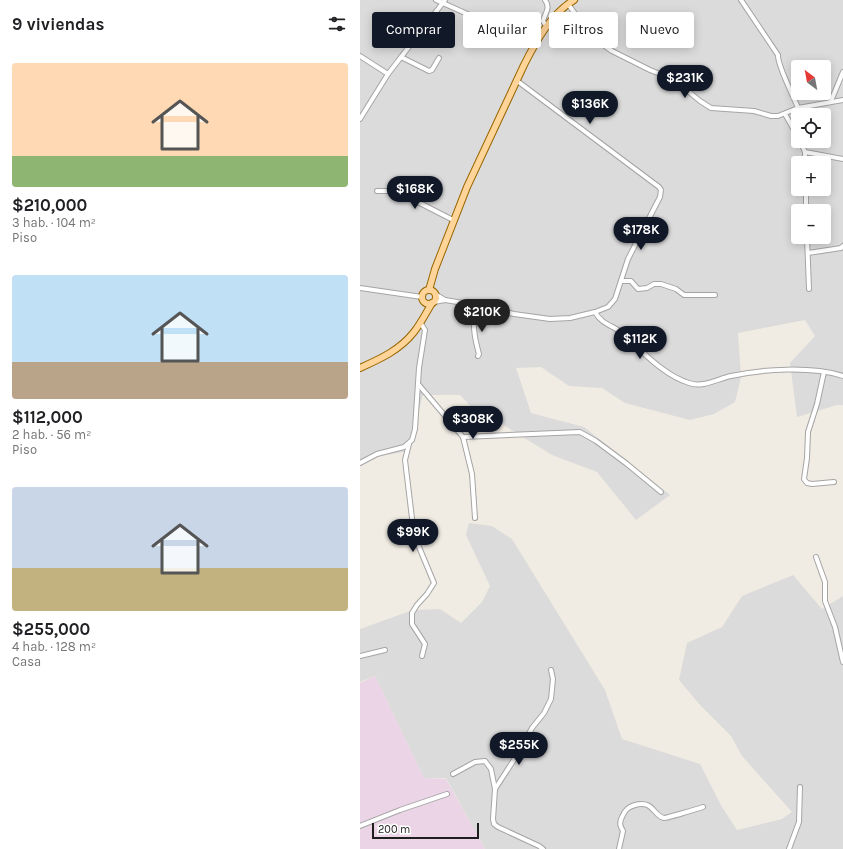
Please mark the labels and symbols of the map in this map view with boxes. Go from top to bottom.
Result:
north arrow [791,60,831,100]
pin: $231K [657,65,713,99]
pin: $136K [562,91,618,125]
pin: $168K [387,176,443,210]
pin: $178K [613,217,669,251]
pin: $210K [454,299,510,333]
pin: $112K [612,326,668,360]
pin: $308K [445,406,501,440]
pin: $99K [389,519,437,553]
pin: $255K [491,732,547,766]
scale bar [372,821,479,840]

